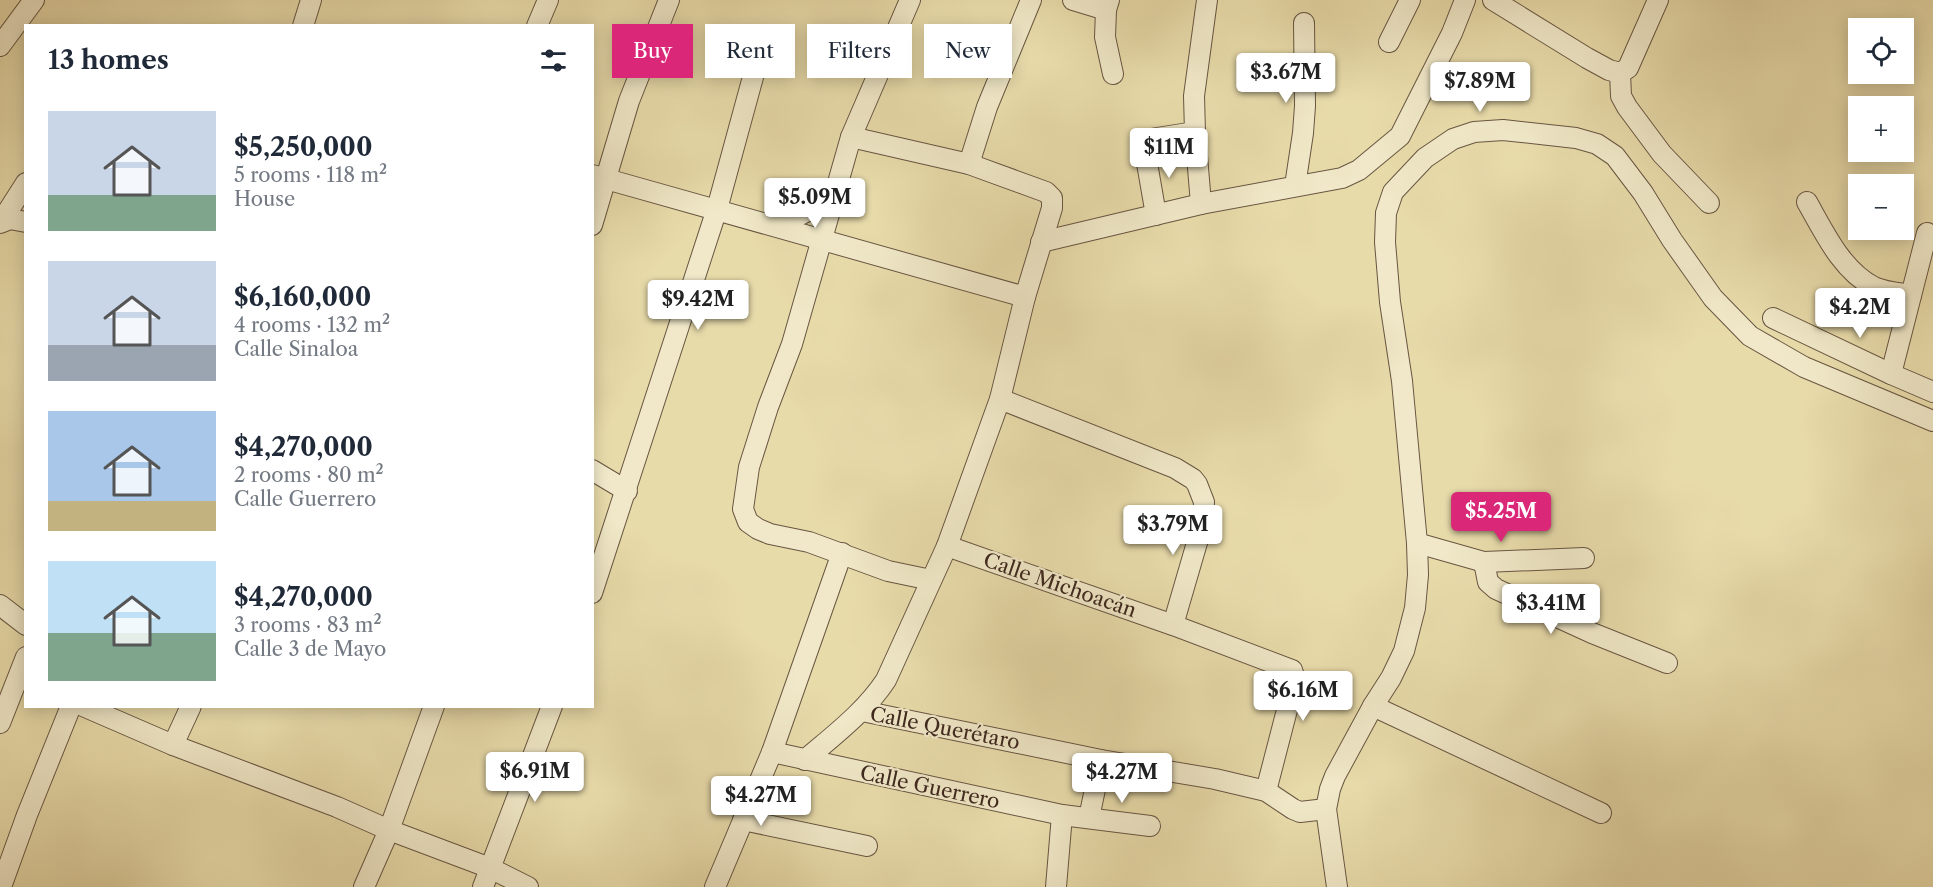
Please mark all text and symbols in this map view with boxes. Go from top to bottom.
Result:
map controls [1848,18,1914,240]
button: locate [1848,18,1914,84]
chip: Buy [612,24,693,78]
chip: Rent [705,24,795,78]
chip: Filters [807,24,912,78]
chip: New [924,24,1012,78]
text: 13 homes [48,44,169,76]
icon: filters [537,44,570,77]
pin: $3.67M [1237,53,1335,104]
text: $3.67M [1250,60,1322,84]
pin: $7.89M [1431,62,1529,113]
text: $7.89M [1444,69,1516,93]
button: + [1848,96,1914,162]
pin: $11M [1133,128,1205,179]
text: $5,250,000 [234,131,373,163]
icon: home [96,135,168,207]
text: $11M [1144,135,1194,159]
text: 5 rooms · 118 m² [234,163,387,187]
button: − [1848,174,1914,240]
pin: $5.09M [766,178,864,229]
text: $5.09M [778,185,852,209]
text: House [234,187,295,211]
pin: $9.42M [649,280,747,331]
text: $6,160,000 [234,281,371,313]
icon: home [96,285,168,357]
text: $9.42M [662,287,734,311]
pin: $4.2M [1818,288,1902,339]
text: $4.2M [1829,295,1891,319]
text: 4 rooms · 132 m² [234,313,390,337]
text: Calle Sinaloa [234,337,358,361]
text: $4,270,000 [234,431,373,463]
icon: home [96,435,168,507]
text: 2 rooms · 80 m² [234,463,384,487]
text: Calle Guerrero [234,487,376,511]
pin: $5.25M [1452,492,1550,543]
text: $5.25M [1465,499,1537,523]
pin: $3.79M [1124,505,1222,556]
text: $3.79M [1137,512,1209,536]
street label: Calle Michoacán [980,548,1140,623]
text: $4,270,000 [234,581,373,613]
pin: $3.41M [1502,584,1600,635]
icon: home [96,585,168,657]
text: $3.41M [1516,591,1586,615]
text: 3 rooms · 83 m² [234,613,382,637]
text: Calle 3 de Mayo [234,637,386,661]
pin: $6.16M [1254,671,1352,722]
text: $6.16M [1268,678,1338,702]
street label: Calle Querétaro [868,702,1022,754]
pin: $6.91M [486,752,584,803]
pin: $4.27M [1073,753,1171,804]
text: $6.91M [500,759,570,783]
street label: Calle Guerrero [858,760,1002,814]
text: $4.27M [1086,760,1158,784]
pin: $4.27M [712,776,810,827]
text: $4.27M [725,783,797,807]

